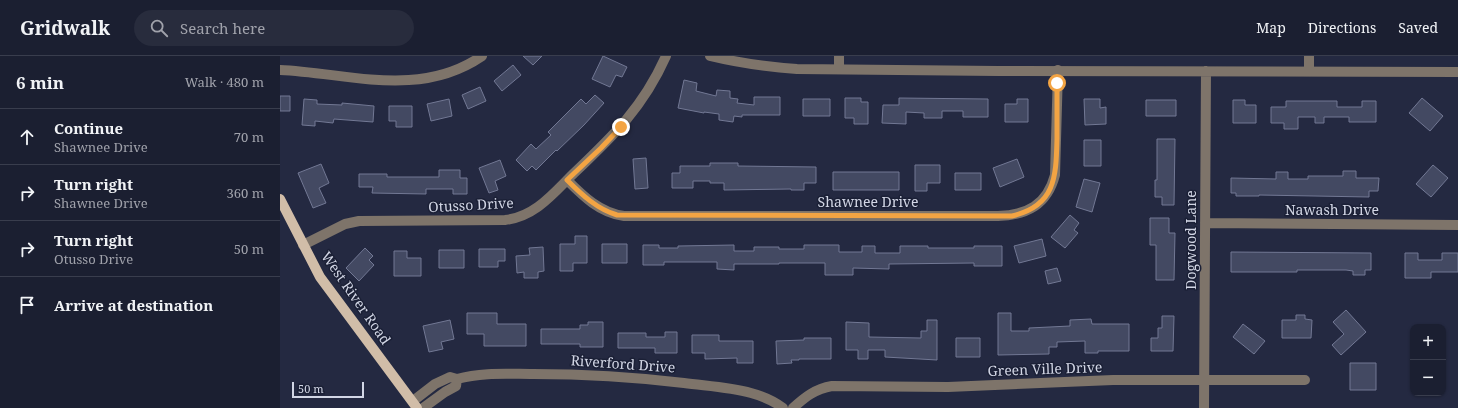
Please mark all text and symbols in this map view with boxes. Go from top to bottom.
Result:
search box [134,10,414,46]
text: Gridwalk [20,15,110,41]
icon: search [148,17,170,39]
text: Search here [180,18,265,38]
text: Map [1256,18,1286,37]
text: Directions [1308,18,1376,37]
text: Saved [1398,18,1438,37]
text: 6 min [16,71,64,94]
text: Walk · 480 m [185,73,264,91]
route start [1048,74,1066,92]
text: Continue [54,118,123,138]
route end [612,118,630,136]
icon: ahead [16,126,38,148]
text: 70 m [234,128,264,146]
text: Shawnee Drive [54,138,148,156]
text: Turn right [54,174,133,194]
icon: right [16,182,38,204]
text: 360 m [227,184,264,202]
street label: Dogwood Lane [1181,190,1200,290]
street label: Shawnee Drive [818,192,918,211]
street label: Otusso Drive [428,193,514,216]
text: Shawnee Drive [54,194,148,212]
street label: Nawash Drive [1285,200,1379,219]
text: Turn right [54,230,133,250]
icon: right [16,238,38,260]
text: 50 m [234,240,264,258]
street label: West River Road [317,247,396,348]
text: Otusso Drive [54,250,133,268]
icon: arrive [16,294,38,316]
text: Arrive at destination [54,295,213,315]
map controls [1410,324,1446,396]
button: + [1410,324,1446,360]
street label: Riverford Drive [570,350,676,377]
street label: Green Ville Drive [987,357,1103,380]
button: − [1410,360,1446,396]
scale bar [292,380,364,399]
text: 50 m [298,381,324,396]

